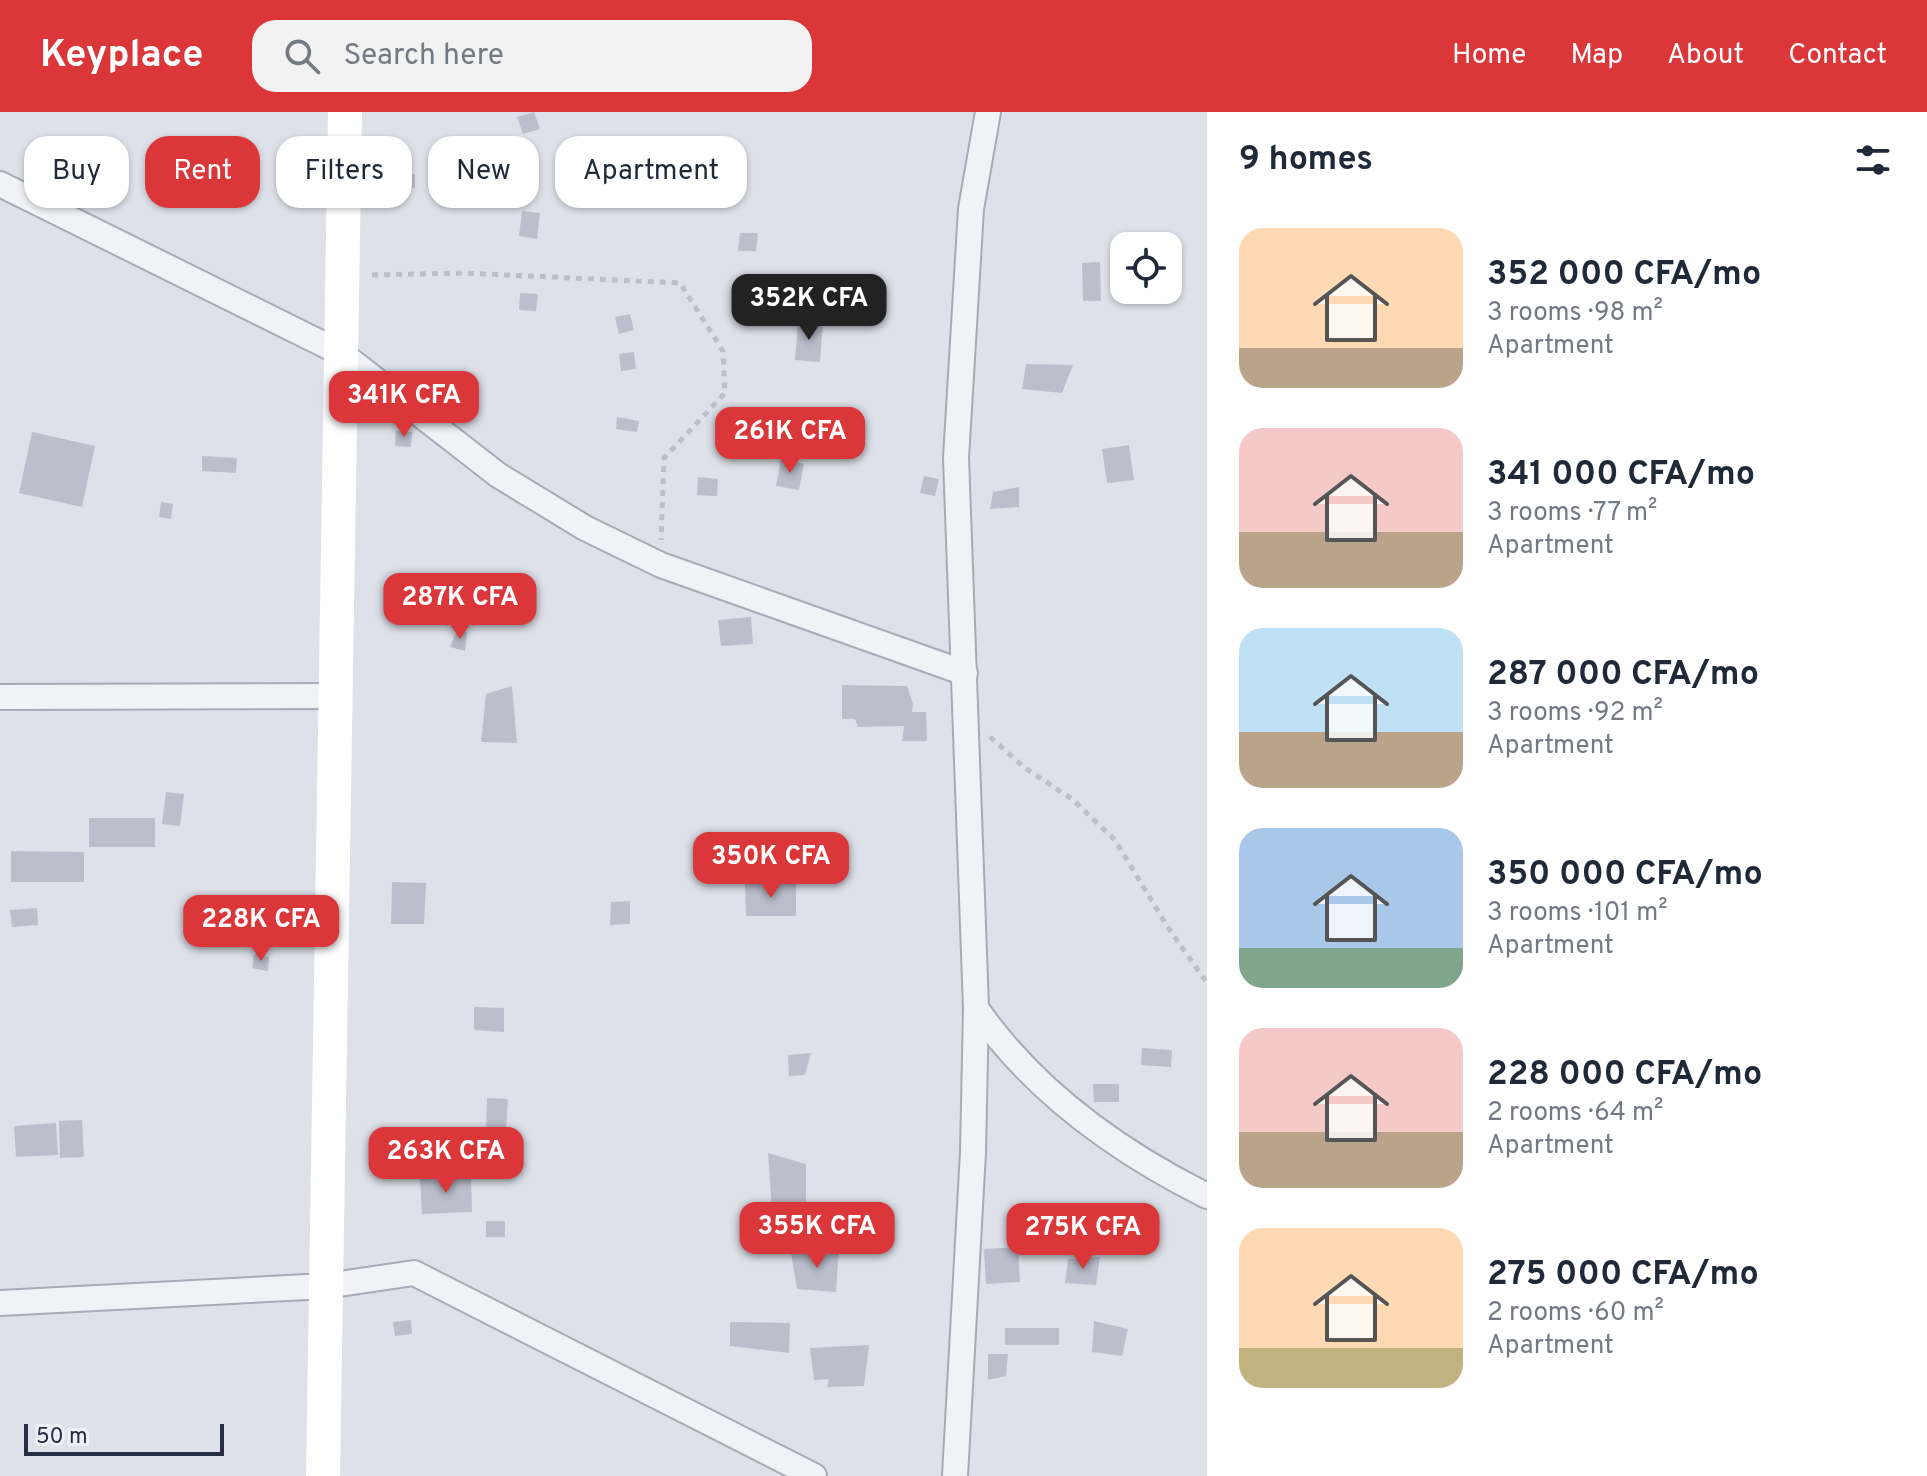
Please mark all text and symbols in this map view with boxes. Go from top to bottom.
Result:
search box [252,20,812,92]
text: Keyplace [40,32,204,81]
icon: search [280,34,324,78]
text: Search here [344,38,504,75]
text: Home [1452,38,1526,74]
text: Map [1570,38,1623,74]
text: About [1667,38,1744,74]
text: Contact [1788,38,1887,74]
chip: Buy [24,136,129,208]
chip: Rent [145,136,260,208]
chip: Filters [276,136,412,208]
chip: New [428,136,539,208]
chip: Apartment [555,136,747,208]
icon: filters [1851,138,1895,182]
text: 9 homes [1239,139,1373,182]
map controls [1110,232,1182,304]
button: locate [1110,232,1182,304]
text: 352 000 CFA/mo [1487,254,1761,297]
icon: home [1303,260,1399,356]
pin: 352K CFA [726,274,892,342]
text: 352K CFA [750,283,868,316]
text: 3 rooms · 98 m² [1487,297,1663,330]
text: Apartment [1487,330,1614,363]
pin: 341K CFA [321,371,487,439]
text: 341K CFA [347,380,461,413]
pin: 261K CFA [707,407,873,475]
text: 261K CFA [733,416,847,449]
text: 341 000 CFA/mo [1487,454,1755,497]
icon: home [1303,460,1399,556]
text: 3 rooms · 77 m² [1487,497,1657,530]
text: Apartment [1487,530,1614,563]
pin: 287K CFA [377,573,543,641]
text: 287K CFA [401,582,519,615]
text: 287 000 CFA/mo [1487,654,1759,697]
icon: home [1303,660,1399,756]
text: 3 rooms · 92 m² [1487,697,1663,730]
text: Apartment [1487,730,1614,763]
pin: 350K CFA [688,832,854,900]
text: 350K CFA [711,841,831,874]
text: 350 000 CFA/mo [1487,854,1763,897]
icon: home [1303,860,1399,956]
pin: 228K CFA [178,895,344,963]
text: 3 rooms · 101 m² [1487,897,1668,930]
text: 228K CFA [201,904,321,937]
text: Apartment [1487,930,1614,963]
text: 228 000 CFA/mo [1487,1054,1762,1097]
icon: home [1303,1060,1399,1156]
text: 2 rooms · 64 m² [1487,1097,1663,1130]
pin: 263K CFA [363,1127,529,1195]
text: Apartment [1487,1130,1614,1163]
text: 263K CFA [387,1136,505,1169]
pin: 355K CFA [734,1202,900,1270]
pin: 275K CFA [1000,1203,1166,1271]
text: 355K CFA [758,1211,876,1244]
text: 275K CFA [1025,1212,1141,1245]
text: 275 000 CFA/mo [1487,1254,1759,1297]
icon: home [1303,1260,1399,1356]
text: 2 rooms · 60 m² [1487,1297,1664,1330]
text: Apartment [1487,1330,1614,1363]
scale bar [24,1420,224,1456]
text: 50 m [36,1424,88,1451]

